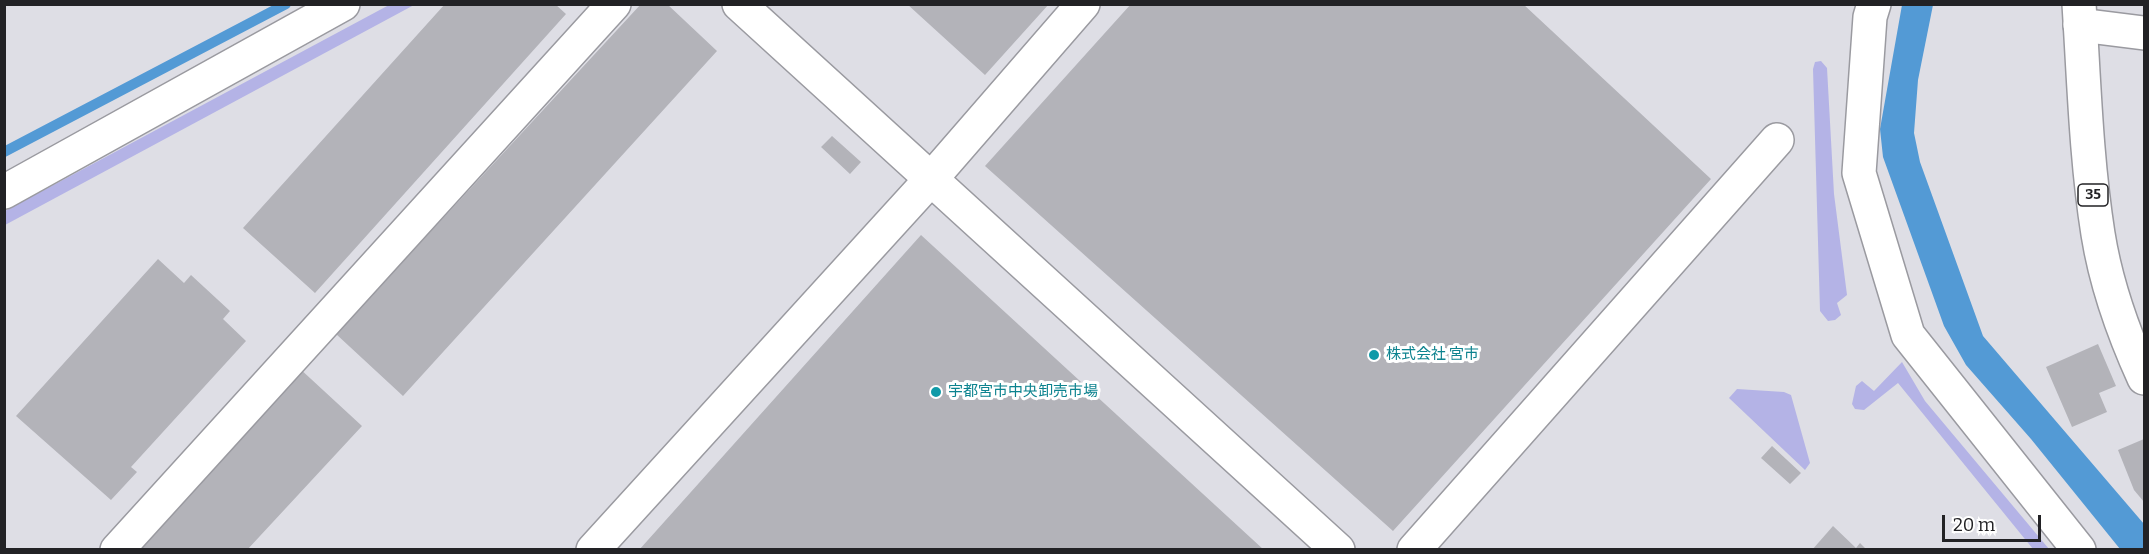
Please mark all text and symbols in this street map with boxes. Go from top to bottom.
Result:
road number: 35 [2078,184,2108,206]
place label: 株式会社 宮市 [1386,346,1479,364]
marker: 株式会社 宮市 [1367,348,1381,362]
place label: 宇都宮市中央卸売市場 [948,383,1098,401]
marker: 宇都宮市中央卸売市場 [929,385,943,399]
scale bar [1945,503,2044,541]
text: 20 m [1953,514,1995,536]

